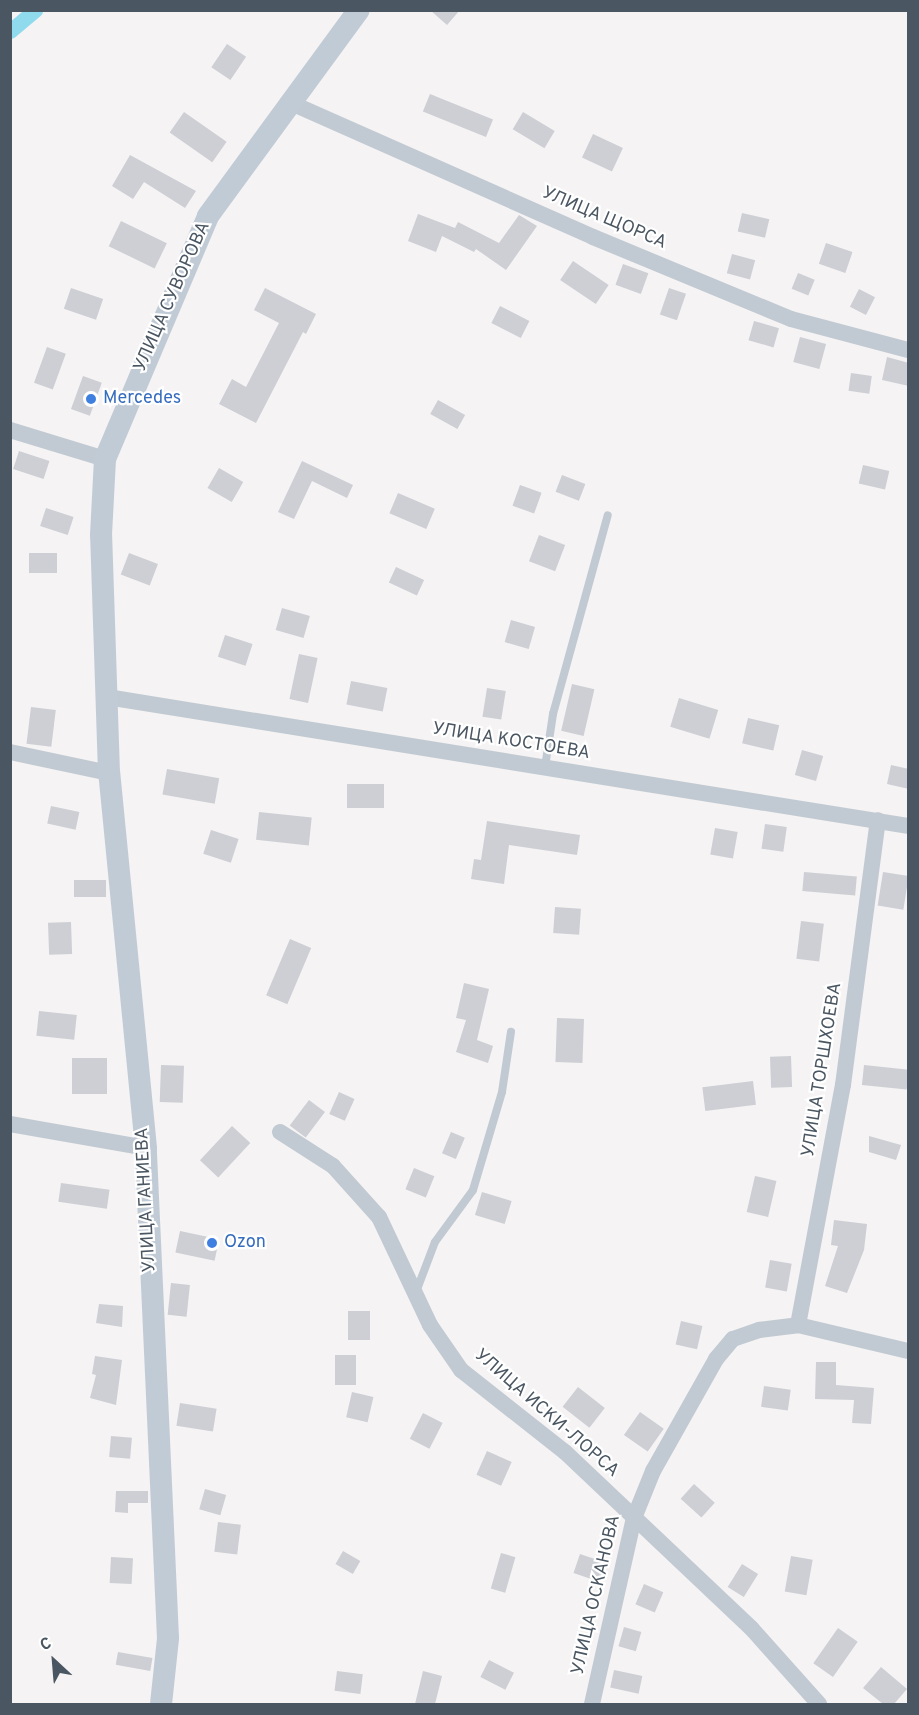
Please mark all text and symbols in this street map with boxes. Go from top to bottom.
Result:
street label: УЛИЦА ЩОРСА [538,183,670,255]
street label: УЛИЦА СУВОРОВА [130,218,216,376]
place label: Mercedes [103,388,181,410]
marker: Mercedes [84,392,98,406]
street label: УЛИЦА КОСТОЕВА [430,719,592,765]
street label: УЛИЦА ТОРШХОЕВА [798,981,848,1159]
street label: УЛИЦА ГАНИЕВА [132,1127,162,1273]
place label: Ozon [224,1232,266,1254]
marker: Ozon [205,1236,219,1250]
street label: УЛИЦА ИСКИ-ЛОРСА [469,1345,623,1483]
street label: УЛИЦА ОСКАНОВА [568,1513,626,1677]
north arrow [24,1631,84,1691]
text: С [37,1634,55,1656]

